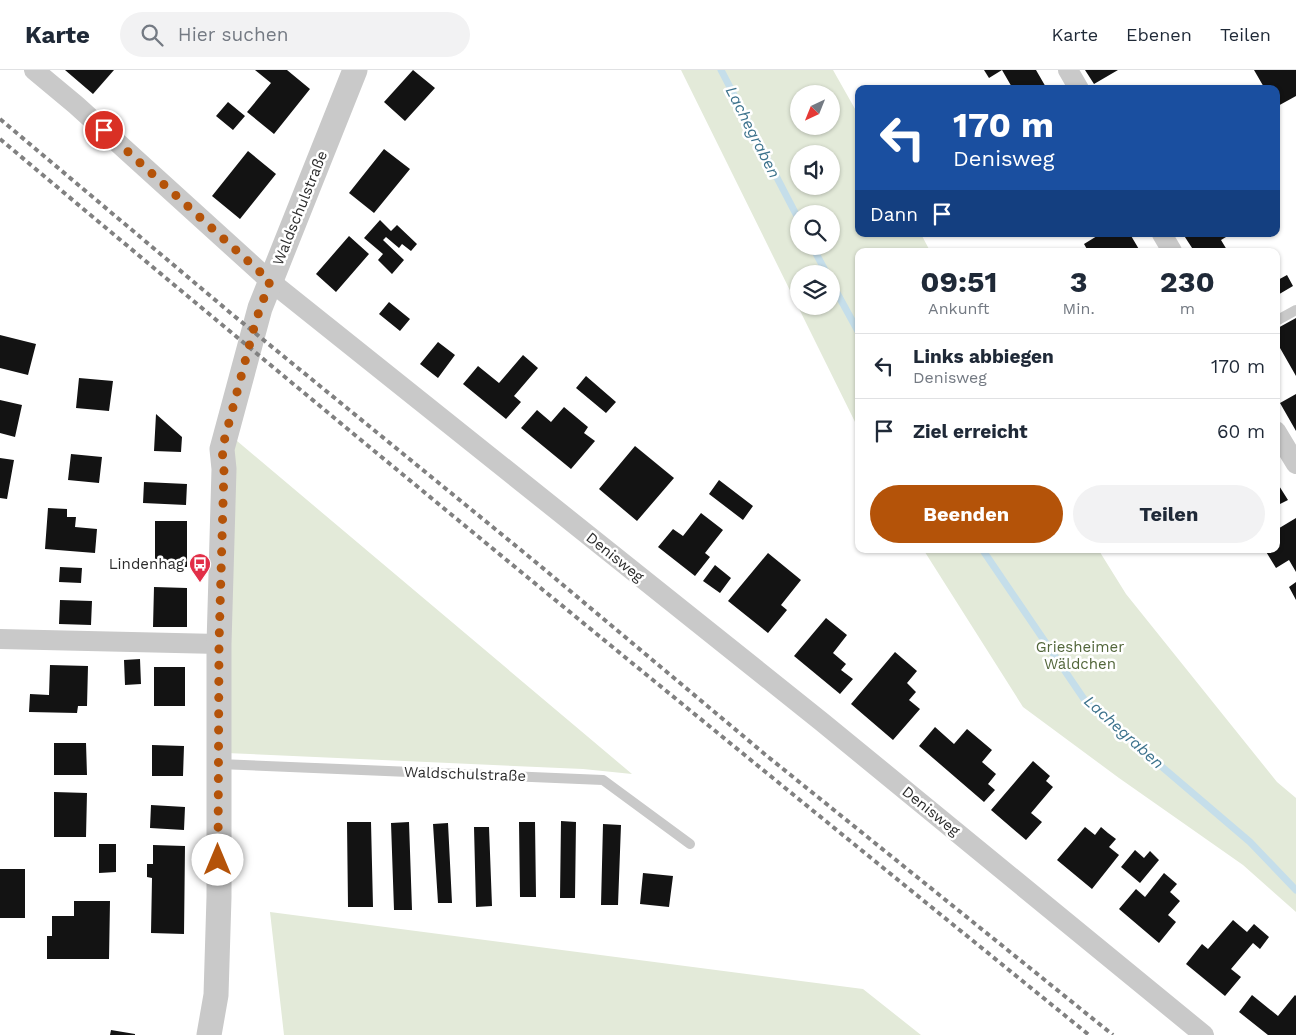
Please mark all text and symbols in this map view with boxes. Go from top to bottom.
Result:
search box [120,12,470,57]
text: Karte [25,21,90,49]
icon: search [138,21,166,49]
text: Hier suchen [178,23,288,46]
text: Karte [1052,24,1098,45]
text: Ebenen [1126,24,1192,45]
text: Teilen [1220,24,1271,45]
water label: Lachegraben [722,83,784,181]
north arrow [790,85,840,135]
map controls [790,85,840,315]
text: 170 m [953,104,1054,146]
icon: left [870,105,935,170]
pin [83,109,125,151]
icon: arrive [90,116,118,144]
button: sound [790,145,840,195]
text: Denisweg [953,146,1054,171]
street label: Waldschulstraße [269,148,331,268]
icon: arrive [928,200,956,228]
text: Dann [870,203,918,226]
button: search [790,205,840,255]
text: 09:51 [920,264,997,299]
text: 3 [1070,264,1088,299]
text: 230 [1160,264,1215,299]
button: layers [790,265,840,315]
text: Ankunft [928,299,990,318]
text: Min. [1063,299,1095,318]
text: m [1180,299,1195,318]
text: Links abbiegen [913,345,1054,368]
icon: left [870,352,898,380]
text: 170 m [1211,355,1265,378]
text: Denisweg [913,368,987,387]
icon: arrive [870,417,898,445]
text: Ziel erreicht [913,420,1028,443]
text: 60 m [1217,420,1265,443]
button: Beenden [870,485,1063,543]
button: Teilen [1073,485,1265,543]
street label: Denisweg [582,528,648,586]
bus stop icon: Lindenhag [188,552,212,583]
place label: Lindenhag [109,555,184,573]
park label: Griesheimer Wäldchen [1036,638,1124,673]
water label: Lachegraben [1080,691,1168,773]
street label: Waldschulstraße [404,763,526,785]
street label: Denisweg [898,782,964,840]
position arrow [191,833,243,885]

